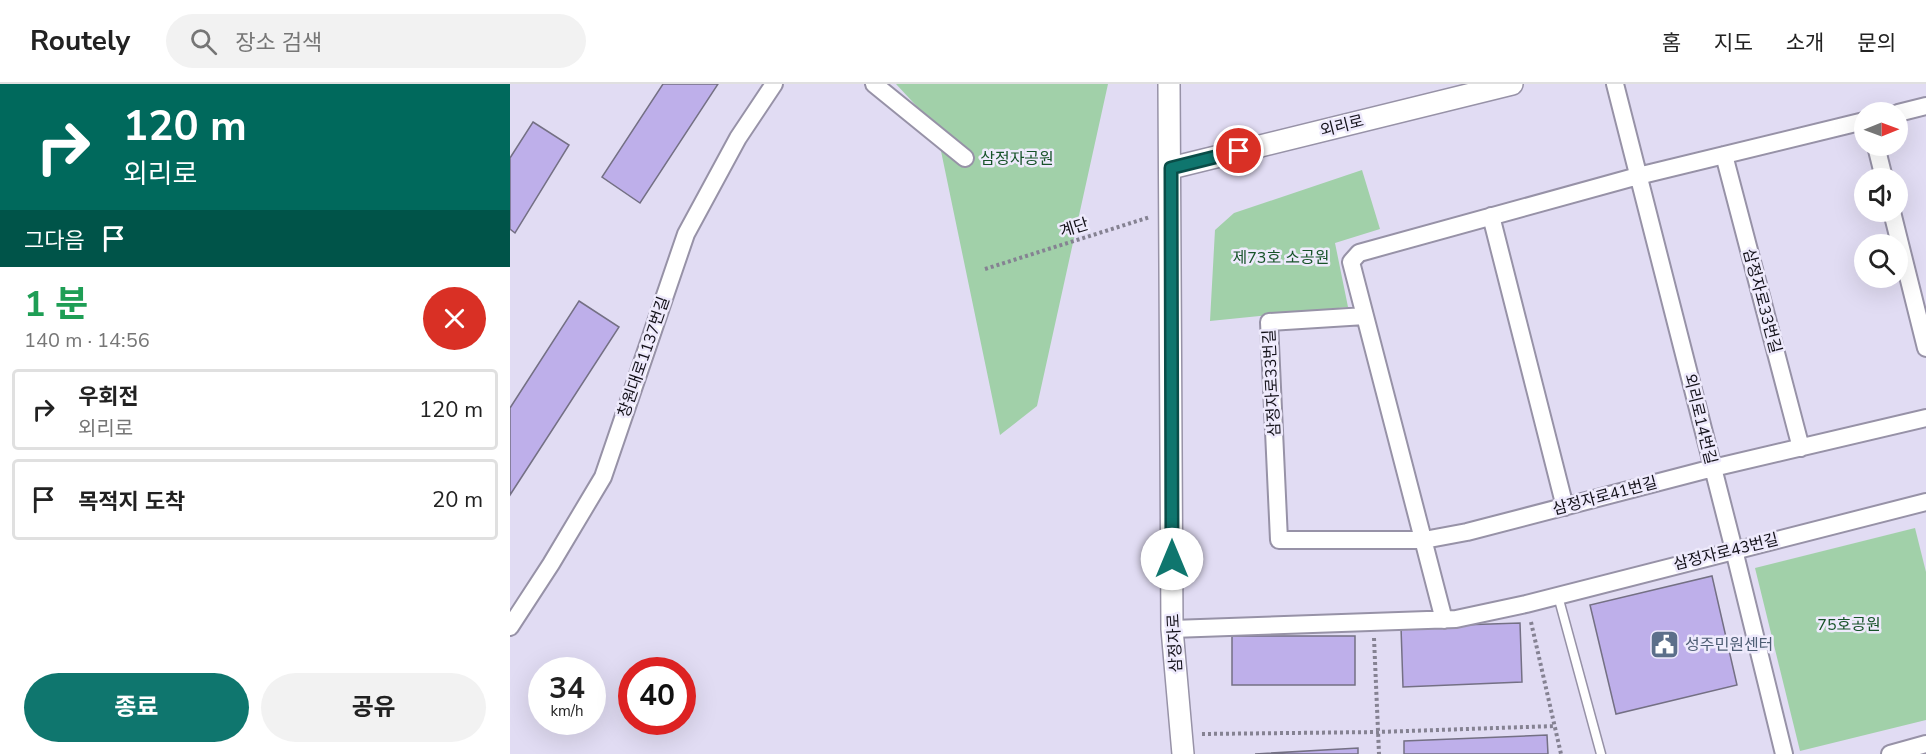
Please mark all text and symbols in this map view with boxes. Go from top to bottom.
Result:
search box [166,14,586,68]
text: Routely [30,22,130,60]
icon: search [187,25,220,58]
text: 장소 검색 [235,28,322,58]
text: 홈 [1662,29,1681,57]
text: 지도 [1714,29,1753,57]
text: 소개 [1786,29,1824,57]
text: 문의 [1857,29,1896,57]
text: 120 m [123,98,247,155]
north arrow [1854,102,1908,156]
map controls [1854,102,1908,288]
icon: right [24,108,102,186]
street label: 외리로 [1318,110,1366,142]
pin [1213,125,1264,176]
icon: arrive [1222,134,1255,167]
park label: 삼정자공원 [980,148,1054,170]
text: 외리로 [123,156,198,193]
button: sound [1854,168,1908,222]
street label: 계단 [1057,213,1092,243]
icon: arrive [97,222,130,255]
text: 그다음 [24,226,85,256]
button: search [1854,234,1908,288]
street label: 삼정자로33번길 [1737,246,1787,356]
park label: 제73호 소공원 [1233,247,1329,269]
text: 1 분 [24,280,88,329]
button: close [423,287,486,350]
street label: 창원대로1137번길 [613,294,675,420]
text: 140 m · 14:56 [24,327,150,354]
street label: 삼정자로33번길 [1258,329,1286,437]
street label: 외리로14번길 [1678,371,1722,467]
text: 우회전 [78,382,139,412]
icon: right [27,393,60,426]
text: 120 m [419,395,483,425]
text: 외리로 [78,415,133,442]
street label: 삼정자로41번길 [1550,471,1660,521]
icon: arrive [27,483,60,516]
text: 20 m [432,485,483,515]
text: 목적지 도착 [78,487,185,517]
position arrow [1140,527,1204,591]
street label: 삼정자로43번길 [1671,528,1781,576]
street label: 삼정자로 [1162,613,1188,673]
park label: 75호공원 [1817,614,1881,636]
public building icon: 성주민원센터 [1648,629,1680,661]
place label: 성주민원센터 [1685,634,1773,656]
speed limit sign: 40 [618,657,696,735]
text: 34 [549,668,585,709]
button: 종료 [24,673,249,742]
button: 공유 [261,673,486,742]
text: km/h [550,701,584,721]

